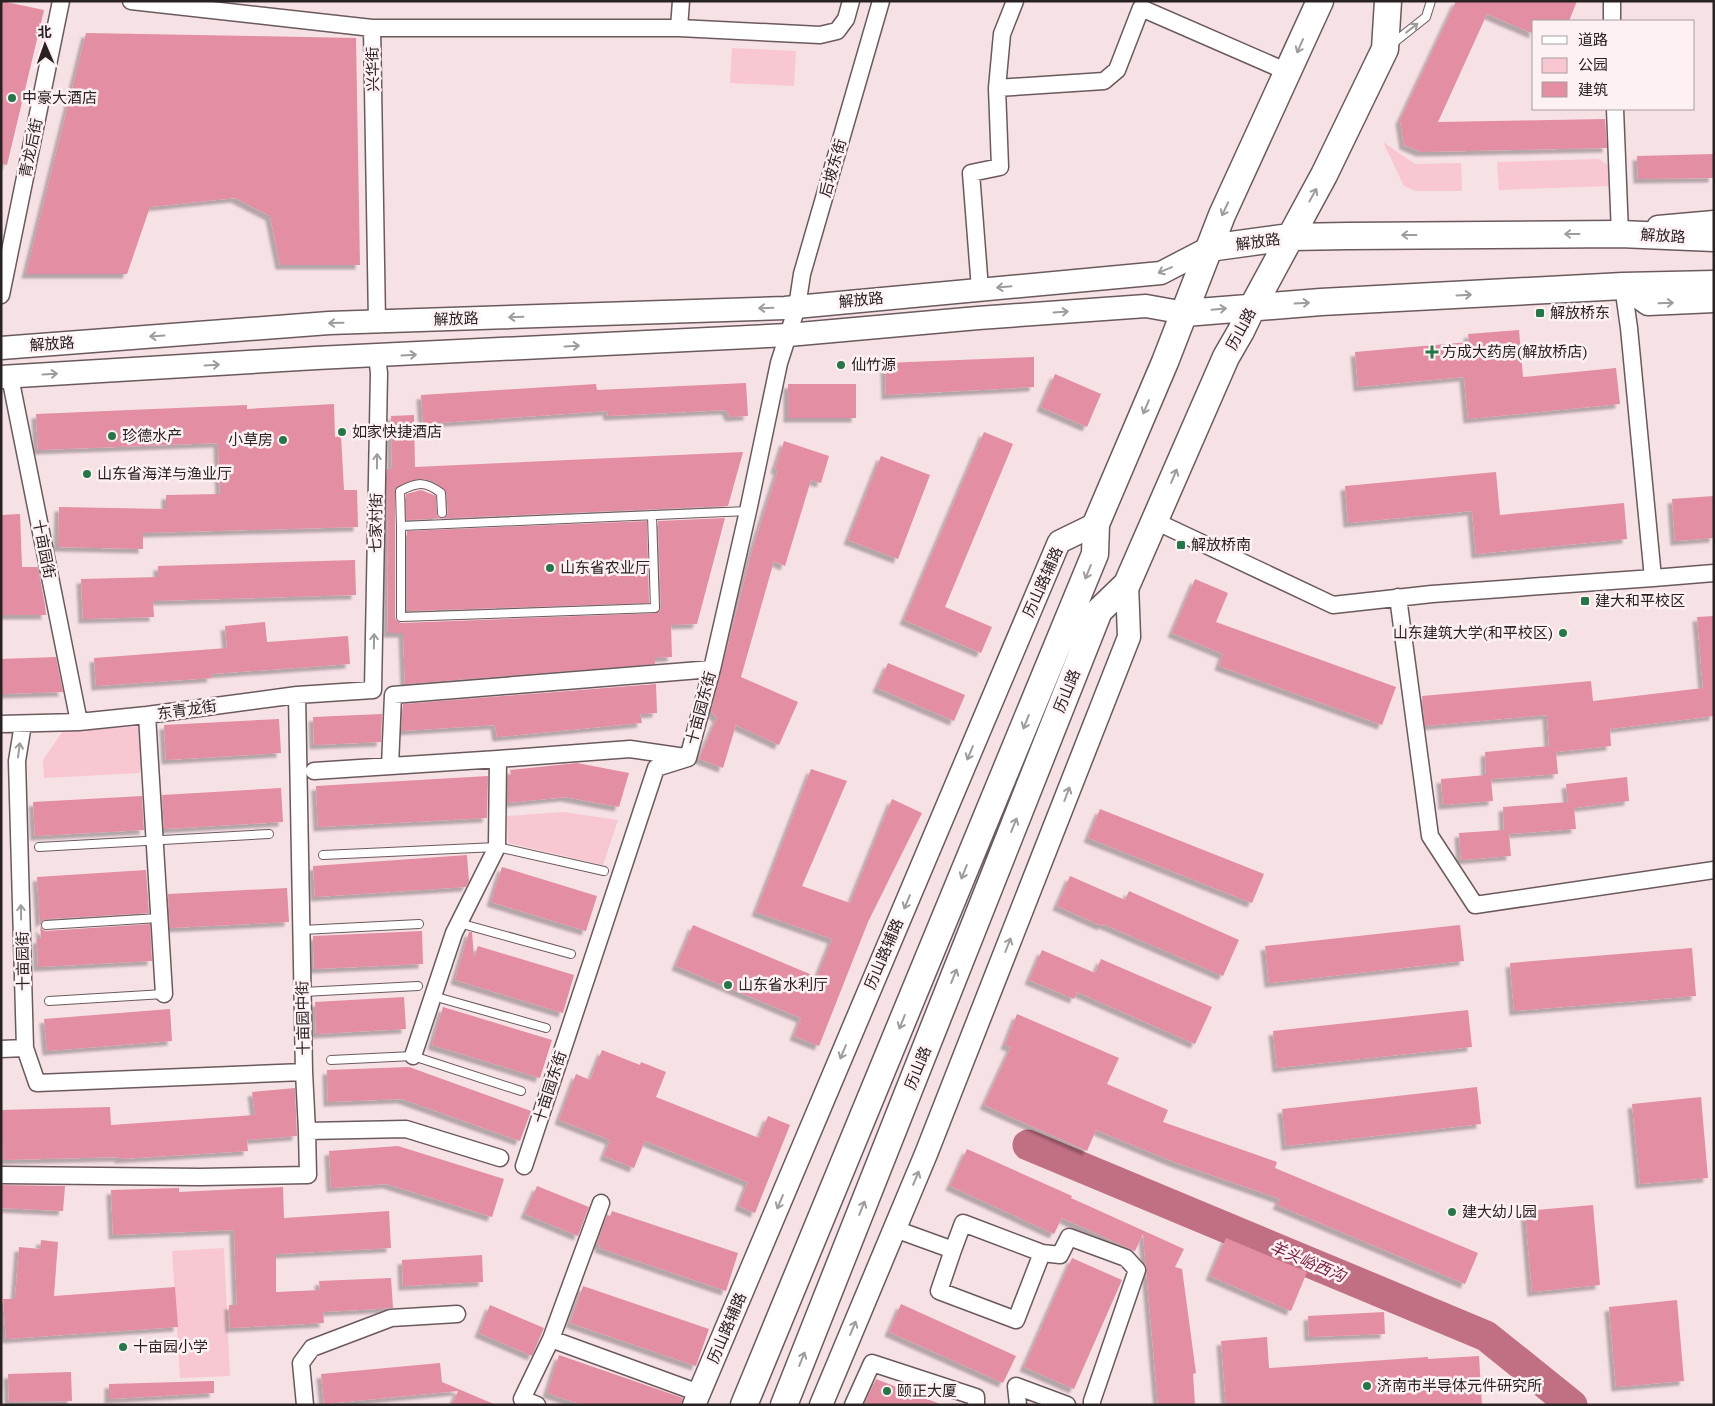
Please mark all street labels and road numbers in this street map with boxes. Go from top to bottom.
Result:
street label: 兴华街 [362,46,382,92]
street label: 青龙后街 [14,116,46,179]
street label: 后坡东街 [814,136,850,199]
street label: 解放路 [1640,224,1686,246]
street label: 解放路 [1234,228,1282,254]
street label: 解放路 [837,287,884,311]
street label: 历山路 [1221,304,1260,353]
street label: 解放路 [433,307,479,329]
street label: 解放路 [29,331,75,355]
street label: 七家村街 [364,493,386,553]
street label: 十亩园街 [29,517,61,580]
street label: 历山路辅路 [1018,543,1066,620]
street label: 历山路 [1048,666,1084,715]
street label: 十亩园东街 [681,669,719,747]
street label: 东青龙街 [156,695,218,723]
street label: 历山路辅路 [859,915,907,992]
street label: 十亩园街 [11,931,33,991]
street label: 十亩园中街 [291,980,313,1056]
street label: 历山路 [899,1043,935,1092]
street label: 十亩园东街 [528,1048,570,1125]
street label: 历山路辅路 [702,1289,750,1366]

